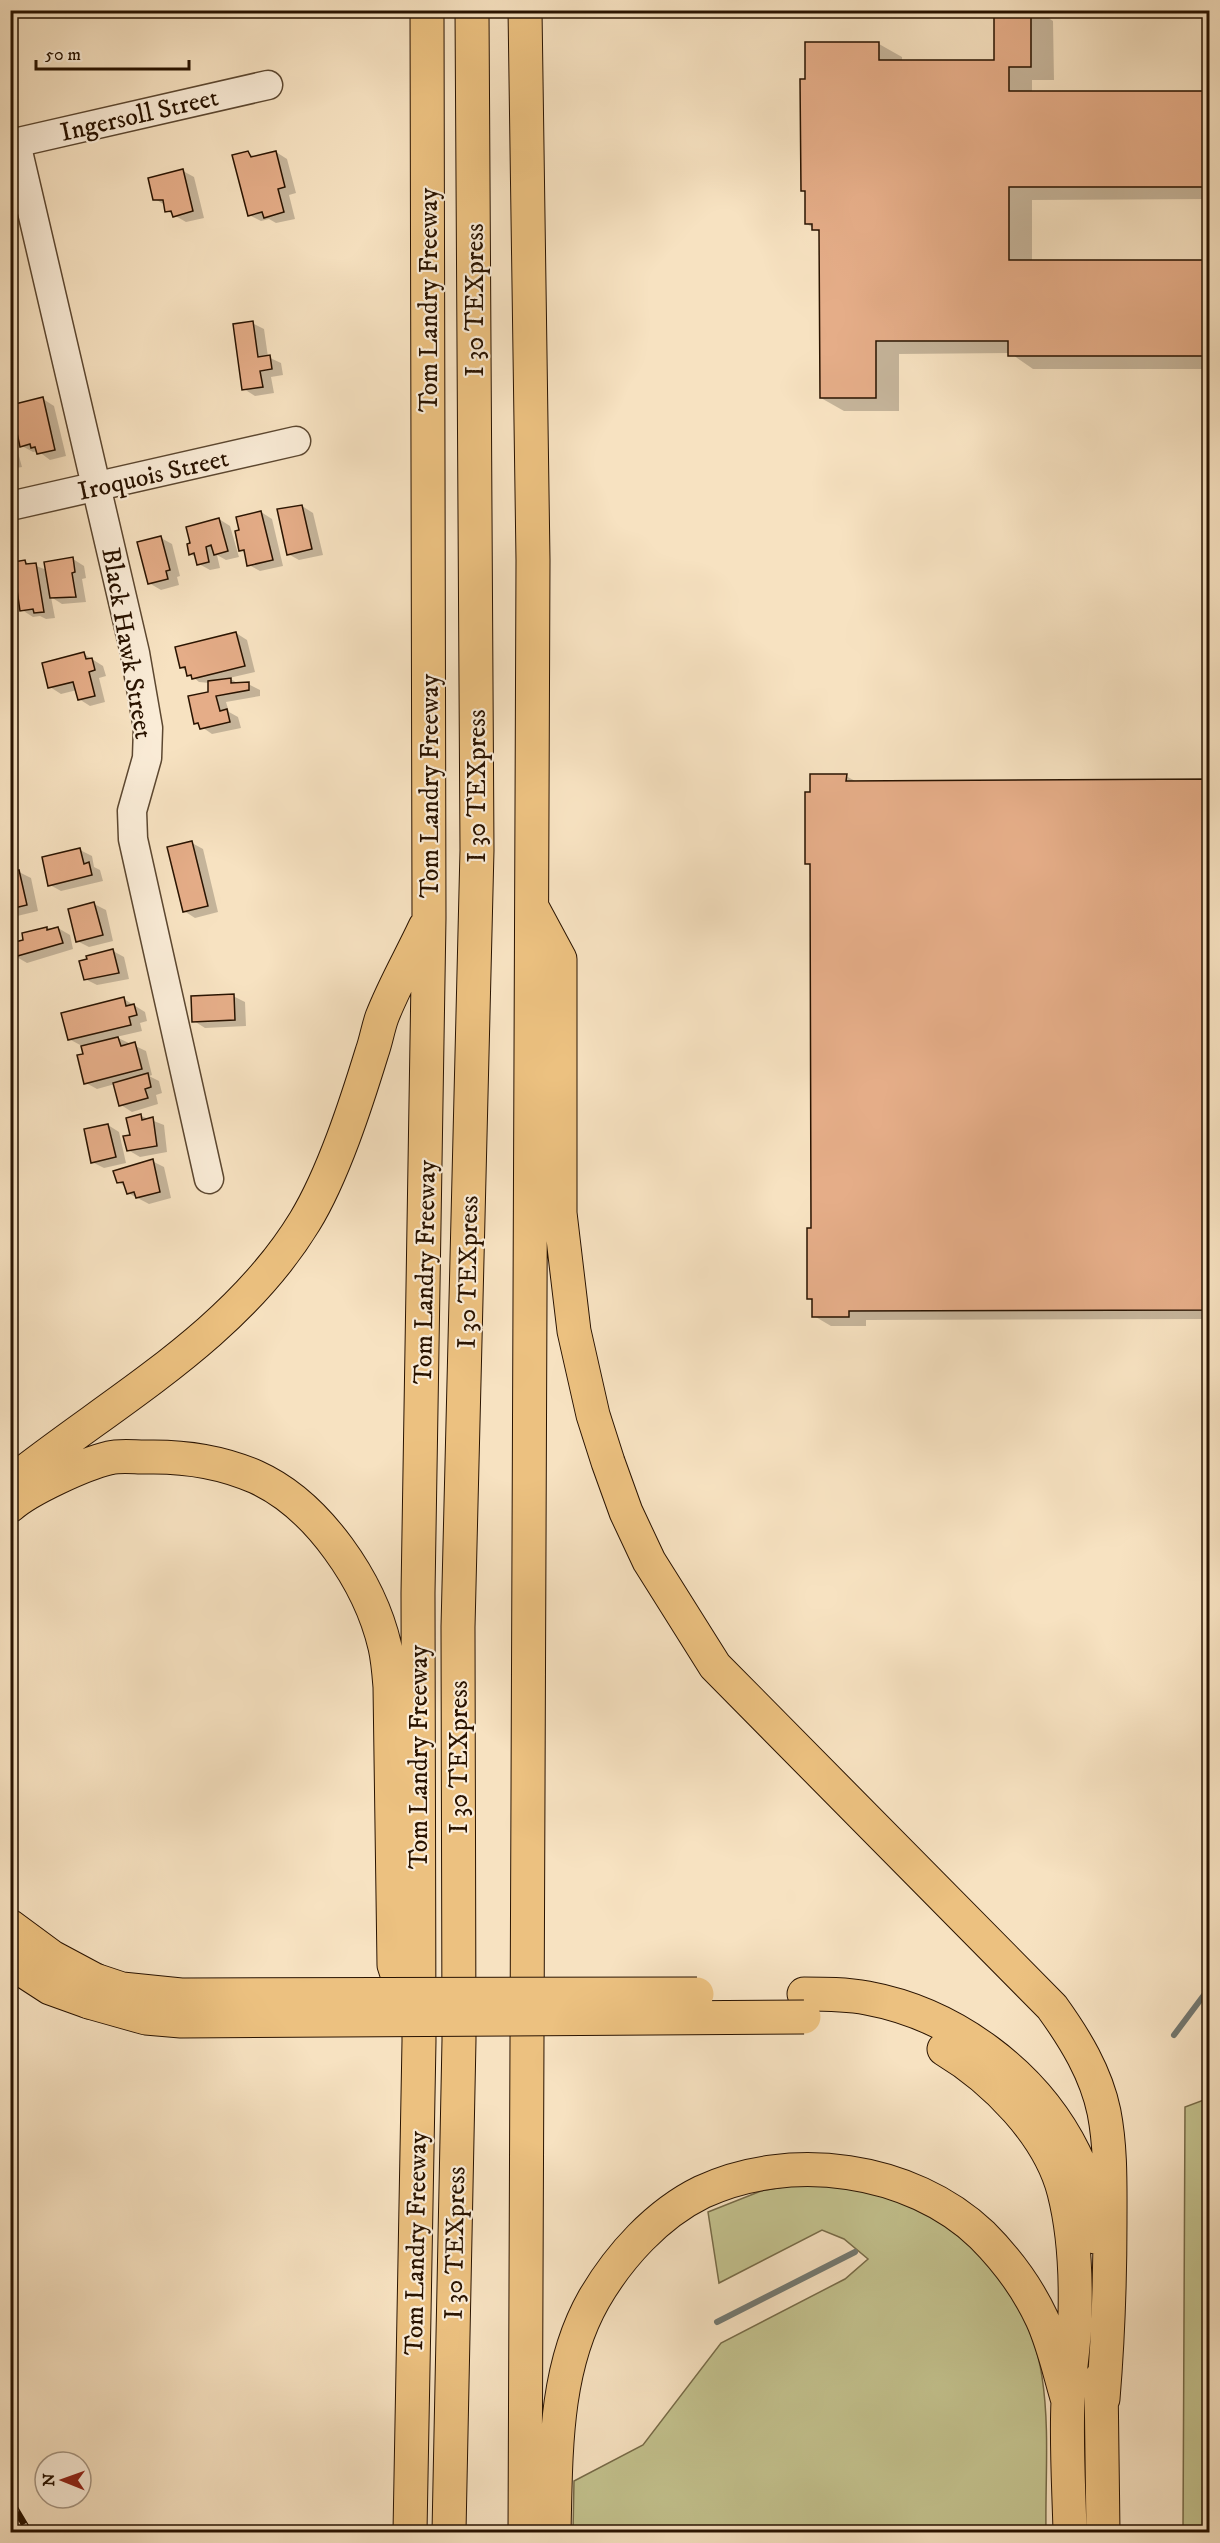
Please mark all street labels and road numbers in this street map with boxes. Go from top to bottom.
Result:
street label: Ingersoll Street [57,81,222,150]
street label: Tom Landry Freeway [413,187,446,412]
street label: I 30 TEXpress [459,223,492,377]
street label: Iroquois Street [75,442,232,509]
street label: Black Hawk Street [93,545,160,742]
street label: Tom Landry Freeway [414,673,447,898]
street label: I 30 TEXpress [461,709,494,863]
street label: Tom Landry Freeway [407,1159,444,1384]
street label: I 30 TEXpress [451,1195,486,1349]
street label: Tom Landry Freeway [403,1644,436,1869]
street label: I 30 TEXpress [443,1680,476,1834]
street label: Tom Landry Freeway [398,2130,435,2355]
street label: I 30 TEXpress [438,2166,473,2320]

